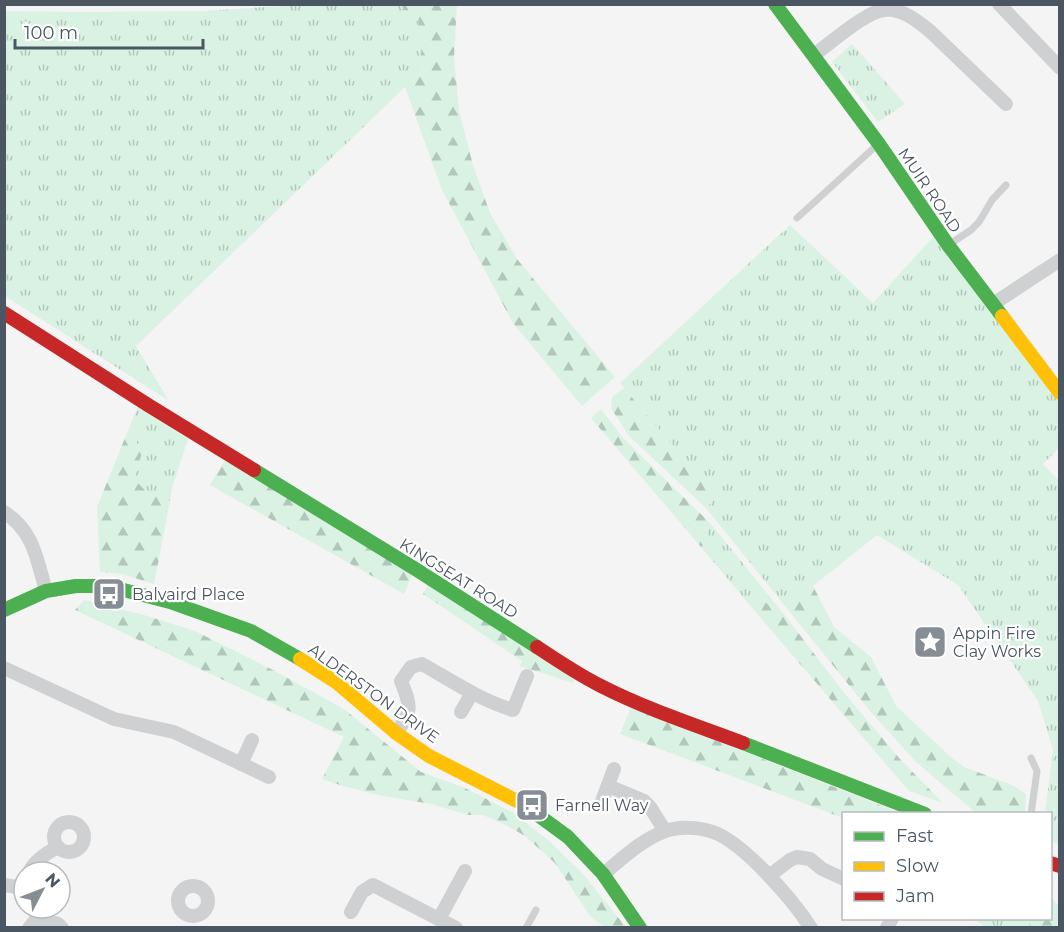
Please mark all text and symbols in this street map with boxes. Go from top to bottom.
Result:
scale bar [15,12,202,50]
text: 100 m [24,22,78,44]
street label: MUIR ROAD [894,144,965,236]
street label: KINGSEAT ROAD [396,534,521,622]
bus stop icon: Balvaird Place [91,576,127,612]
place label: Balvaird Place [132,585,245,604]
place icon: Appin Fire Clay Works [912,624,948,660]
place label: Appin Fire Clay Works [953,624,1041,661]
street label: ALDERSTON DRIVE [305,640,443,747]
bus stop icon: Farnell Way [514,787,550,823]
place label: Farnell Way [555,796,649,815]
legend [842,812,1052,920]
text: Fast [896,825,934,847]
text: Slow [896,855,939,877]
north arrow [12,860,72,920]
text: N [41,869,64,891]
text: Jam [895,885,935,907]

